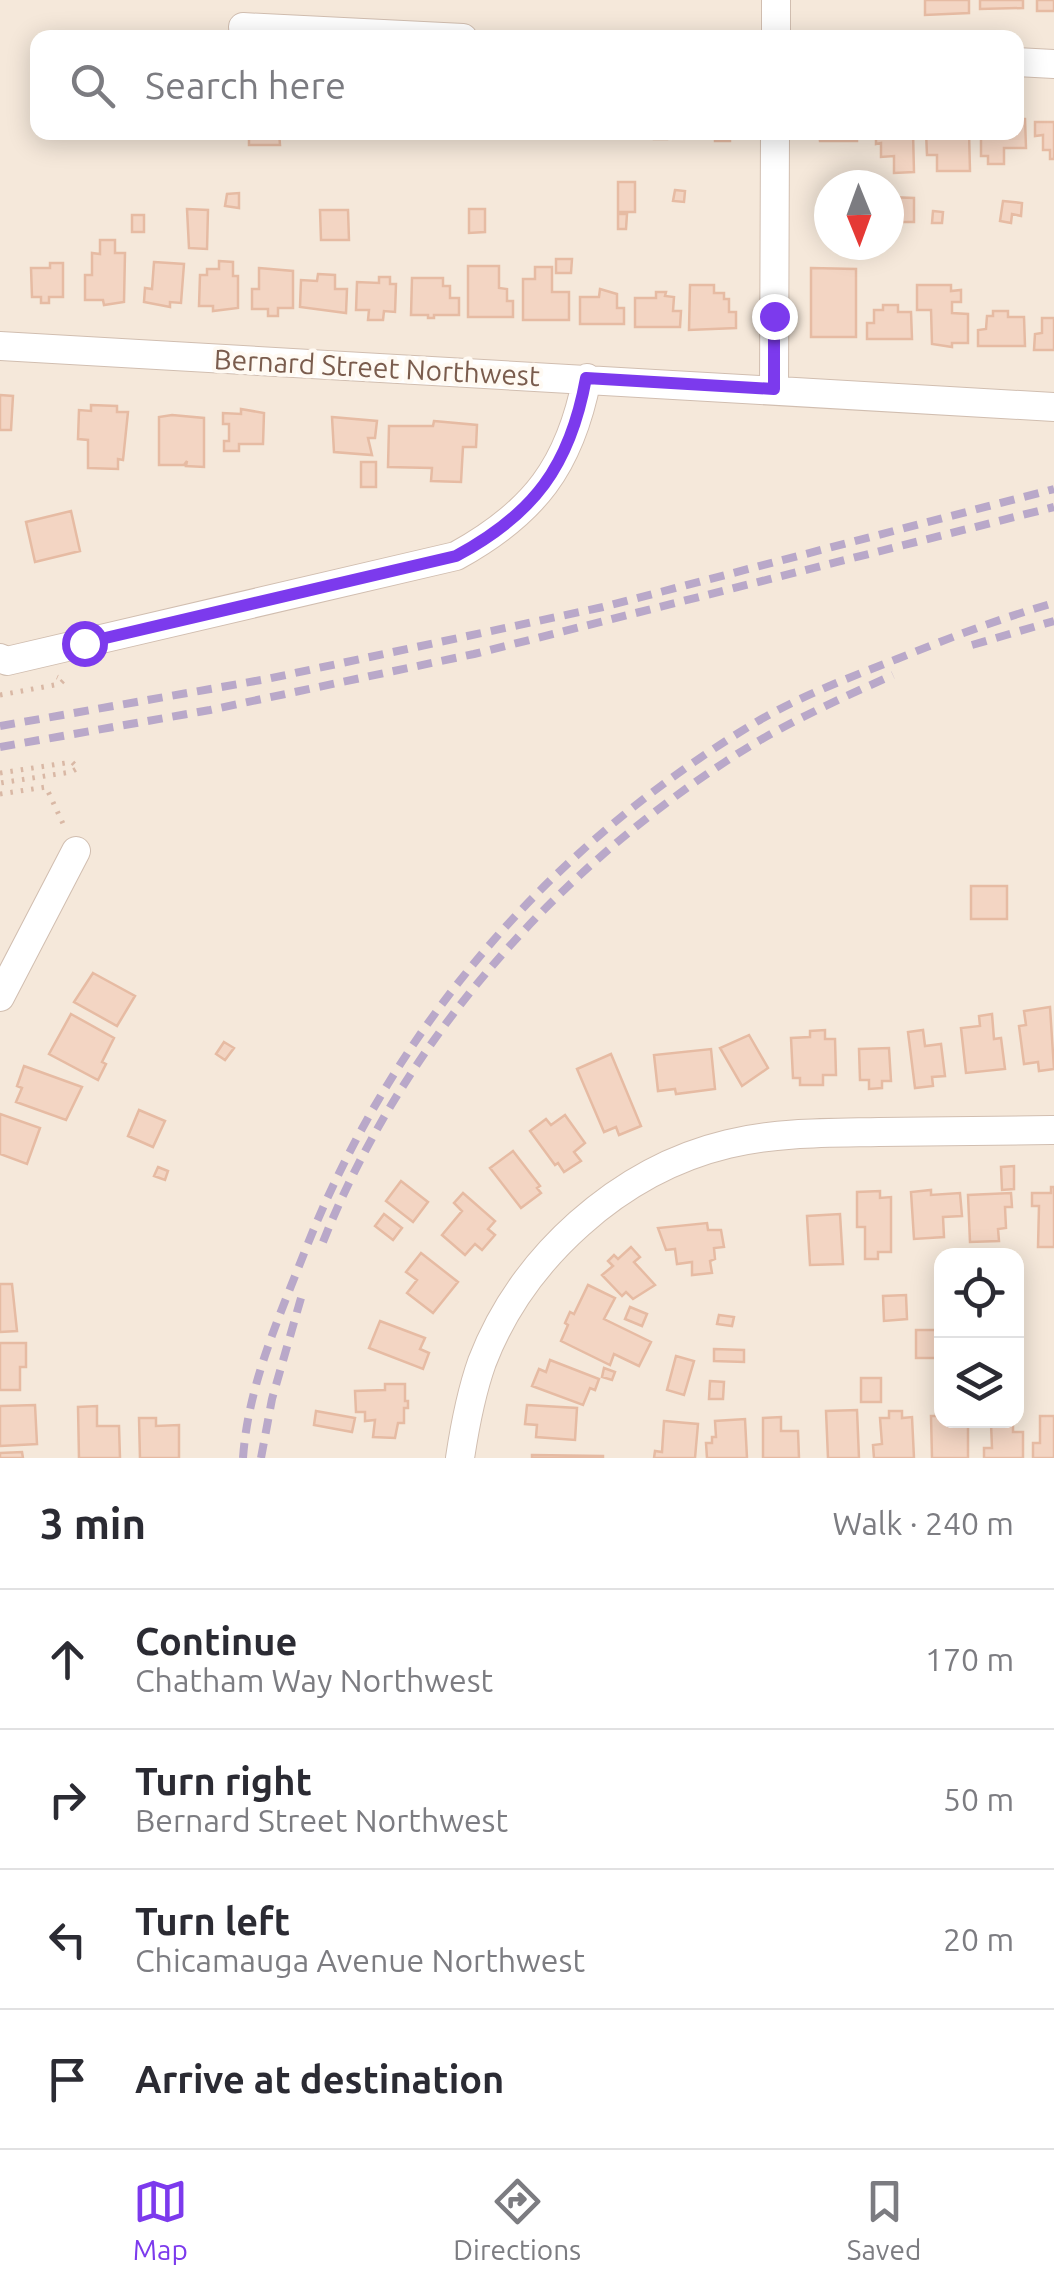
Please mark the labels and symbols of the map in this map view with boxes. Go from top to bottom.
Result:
north arrow [814,170,904,260]
route end [752,294,798,340]
street label: Bernard Street Northwest [213,343,541,391]
route start [62,621,108,667]

